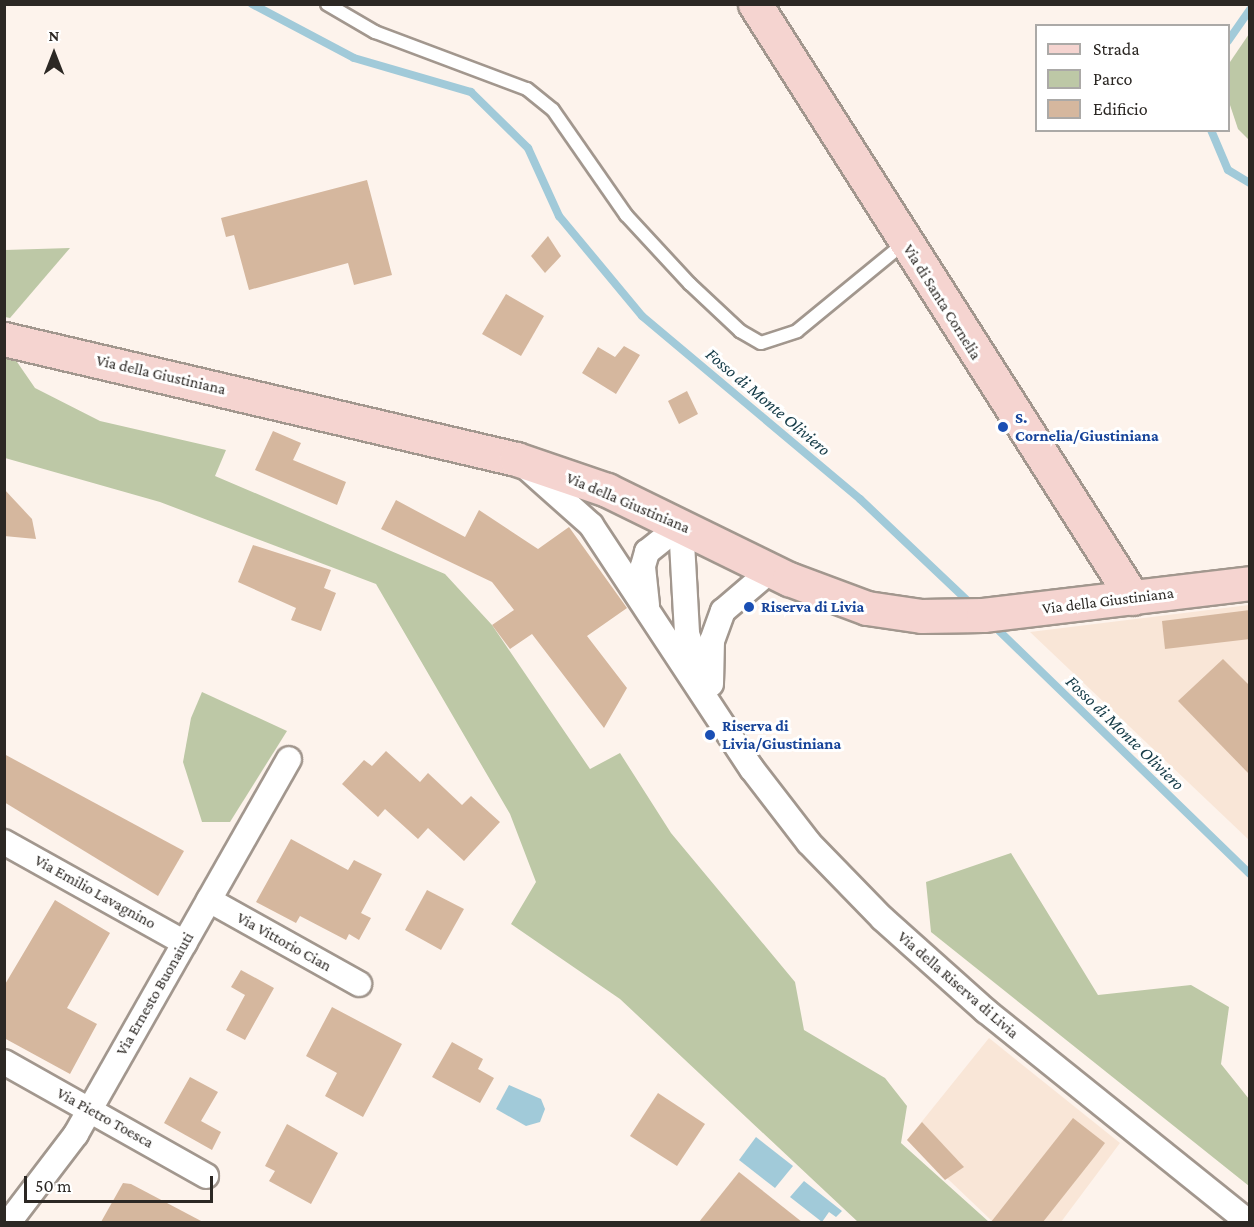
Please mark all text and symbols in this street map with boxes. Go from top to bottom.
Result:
north arrow [24,24,84,84]
legend [1035,24,1230,132]
text: N [49,27,59,44]
text: Strada [1093,39,1140,59]
text: Parco [1093,69,1132,89]
text: Edificio [1093,99,1148,119]
street label: Via di Santa Cornelia [899,241,985,363]
water label: Fosso di Monte Oliviero [701,343,835,461]
street label: Via della Giustiniana [94,351,228,399]
place label: S. Cornelia/Giustiniana [1015,408,1159,446]
marker: S. Cornelia/Giustiniana [996,420,1010,434]
street label: Via della Giustiniana [563,468,693,538]
street label: Via della Giustiniana [1041,583,1175,619]
place label: Riserva di Livia [761,597,864,617]
marker: Riserva di Livia [742,600,756,614]
water label: Fosso di Monte Oliviero [1061,671,1189,795]
place label: Riserva di Livia/Giustiniana [722,716,841,754]
marker: Riserva di Livia/Giustiniana [703,728,717,742]
street label: Via Emilio Lavagnino [31,851,159,933]
street label: Via Vittorio Cian [233,908,335,976]
street label: Via della Riserva di Livia [893,927,1023,1043]
street label: Via Ernesto Buonaiuti [112,929,198,1059]
street label: Via Pietro Toesca [53,1084,157,1152]
scale bar [27,1164,216,1202]
text: 50 m [35,1176,72,1196]

